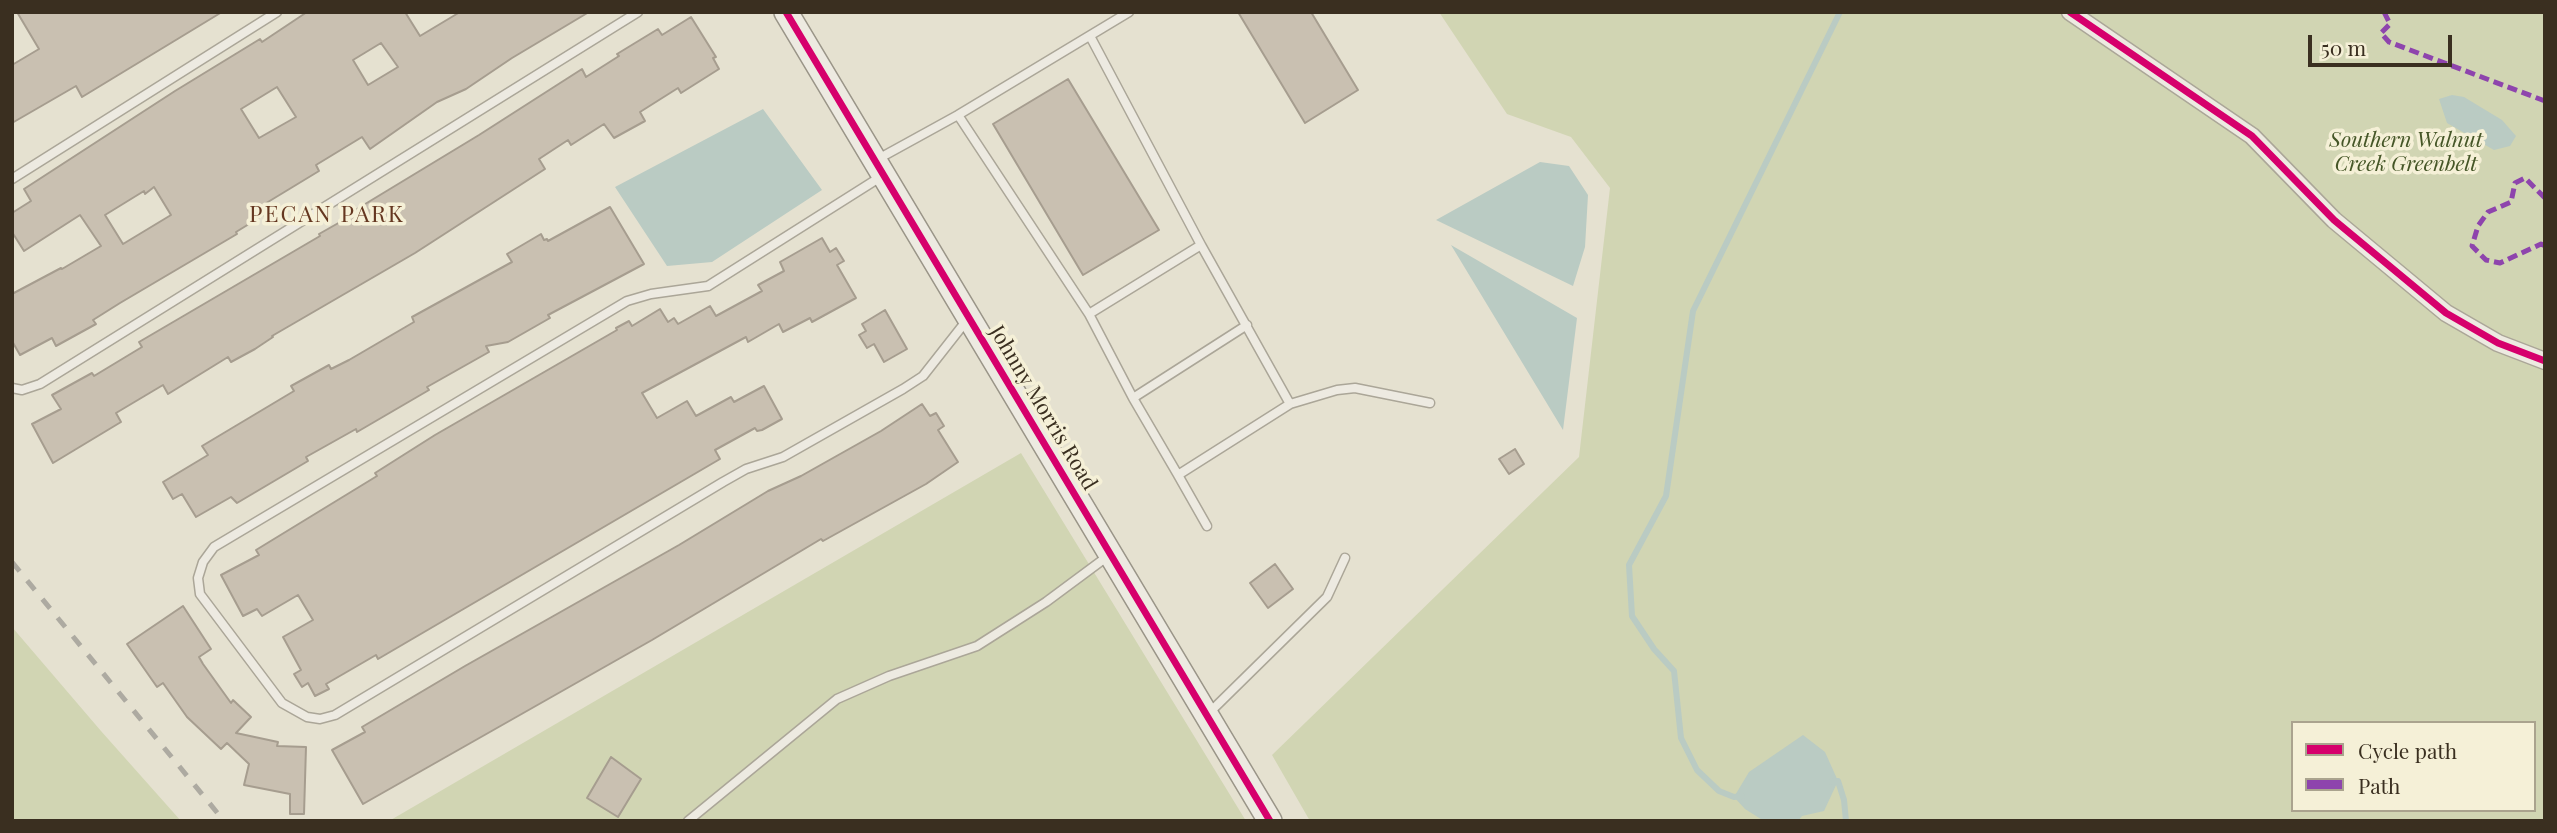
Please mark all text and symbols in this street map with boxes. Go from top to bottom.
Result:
scale bar [2312,21,2456,65]
text: 50 m [2321,33,2366,61]
park label: Southern Walnut Creek Greenbelt [2329,127,2483,177]
district label: PECAN PARK [250,201,404,229]
street label: Johnny Morris Road [984,321,1102,495]
legend [2291,721,2536,812]
text: Cycle path [2358,736,2457,764]
text: Path [2358,771,2400,799]

